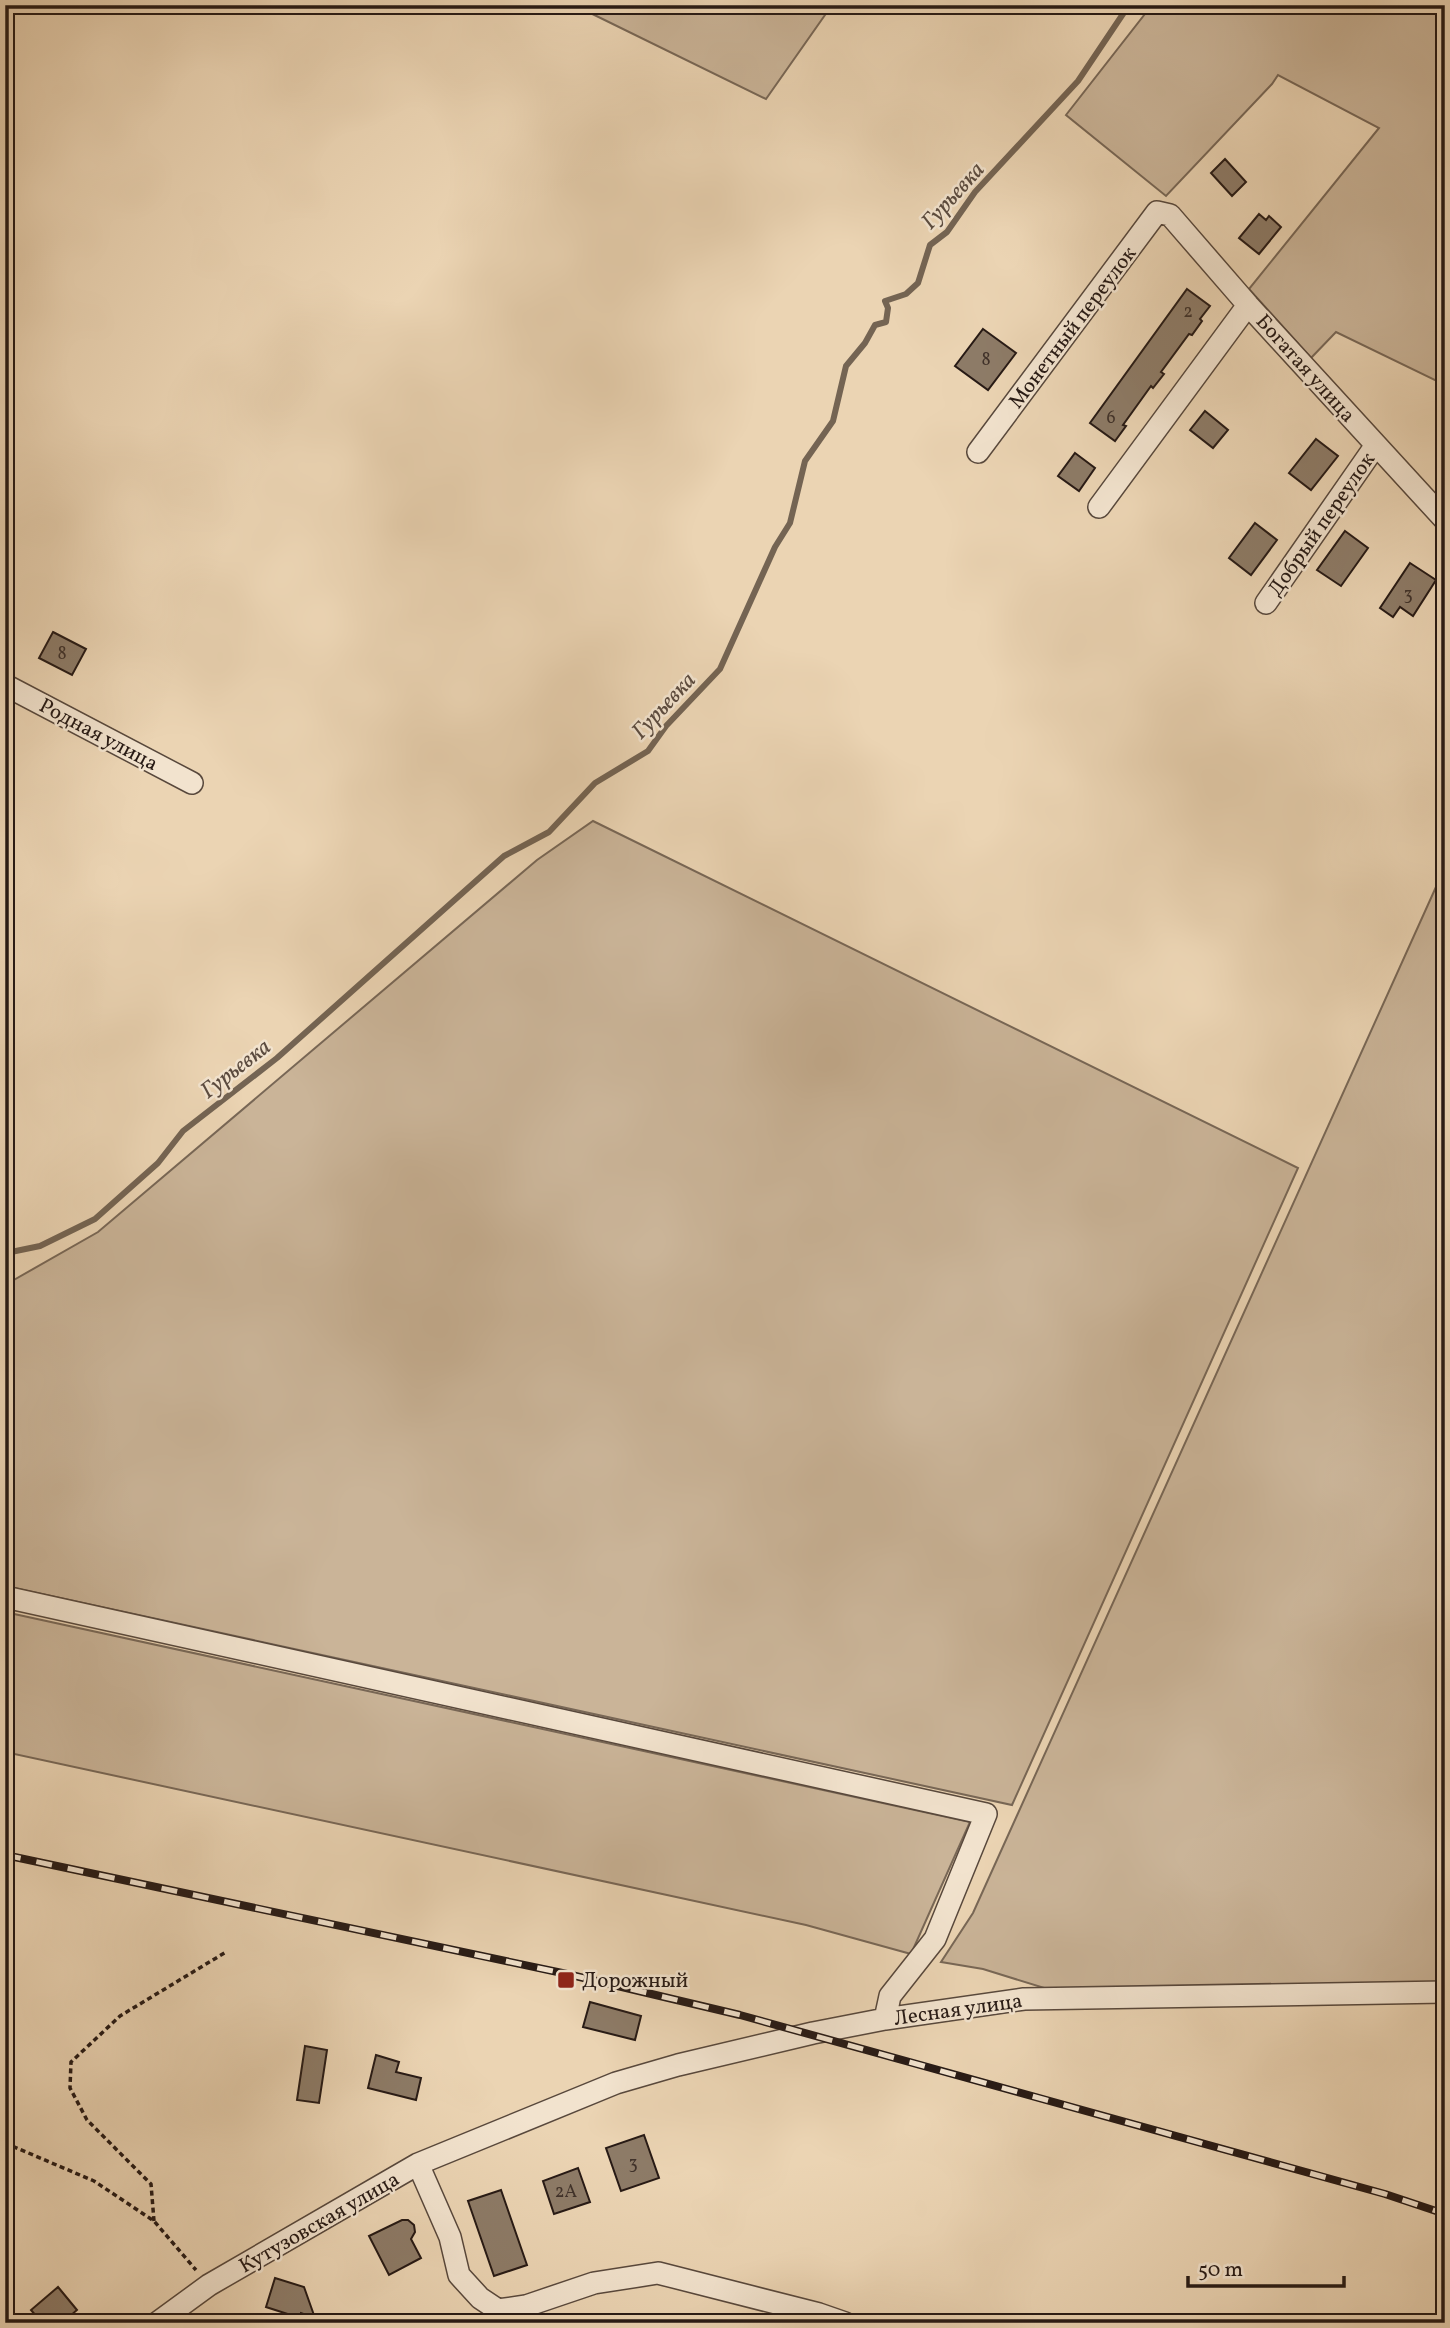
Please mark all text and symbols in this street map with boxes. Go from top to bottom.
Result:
water label: Гурьевка [914,155,993,237]
street label: Монетный переулок [1002,241,1144,415]
house number: 2 [1183,300,1193,325]
street label: Богатая улица [1248,308,1361,430]
house number: 8 [981,348,991,373]
house number: 6 [1106,406,1116,431]
street label: Добрый переулок [1262,447,1383,603]
house number: 3 [1403,583,1413,608]
house number: 8 [57,642,67,667]
water label: Гурьевка [625,666,704,747]
street label: Родная улица [34,692,163,779]
water label: Гурьевка [194,1032,278,1107]
place label: Дорожный [582,1967,688,1996]
marker: Дорожный [556,1970,576,1990]
street label: Лесная улица [892,1987,1024,2034]
house number: 3 [628,2152,638,2177]
street label: Кутузовская улица [234,2165,405,2281]
house number: 2А [555,2180,577,2205]
scale bar [1188,2244,1343,2288]
text: 50 m [1198,2256,1243,2285]

